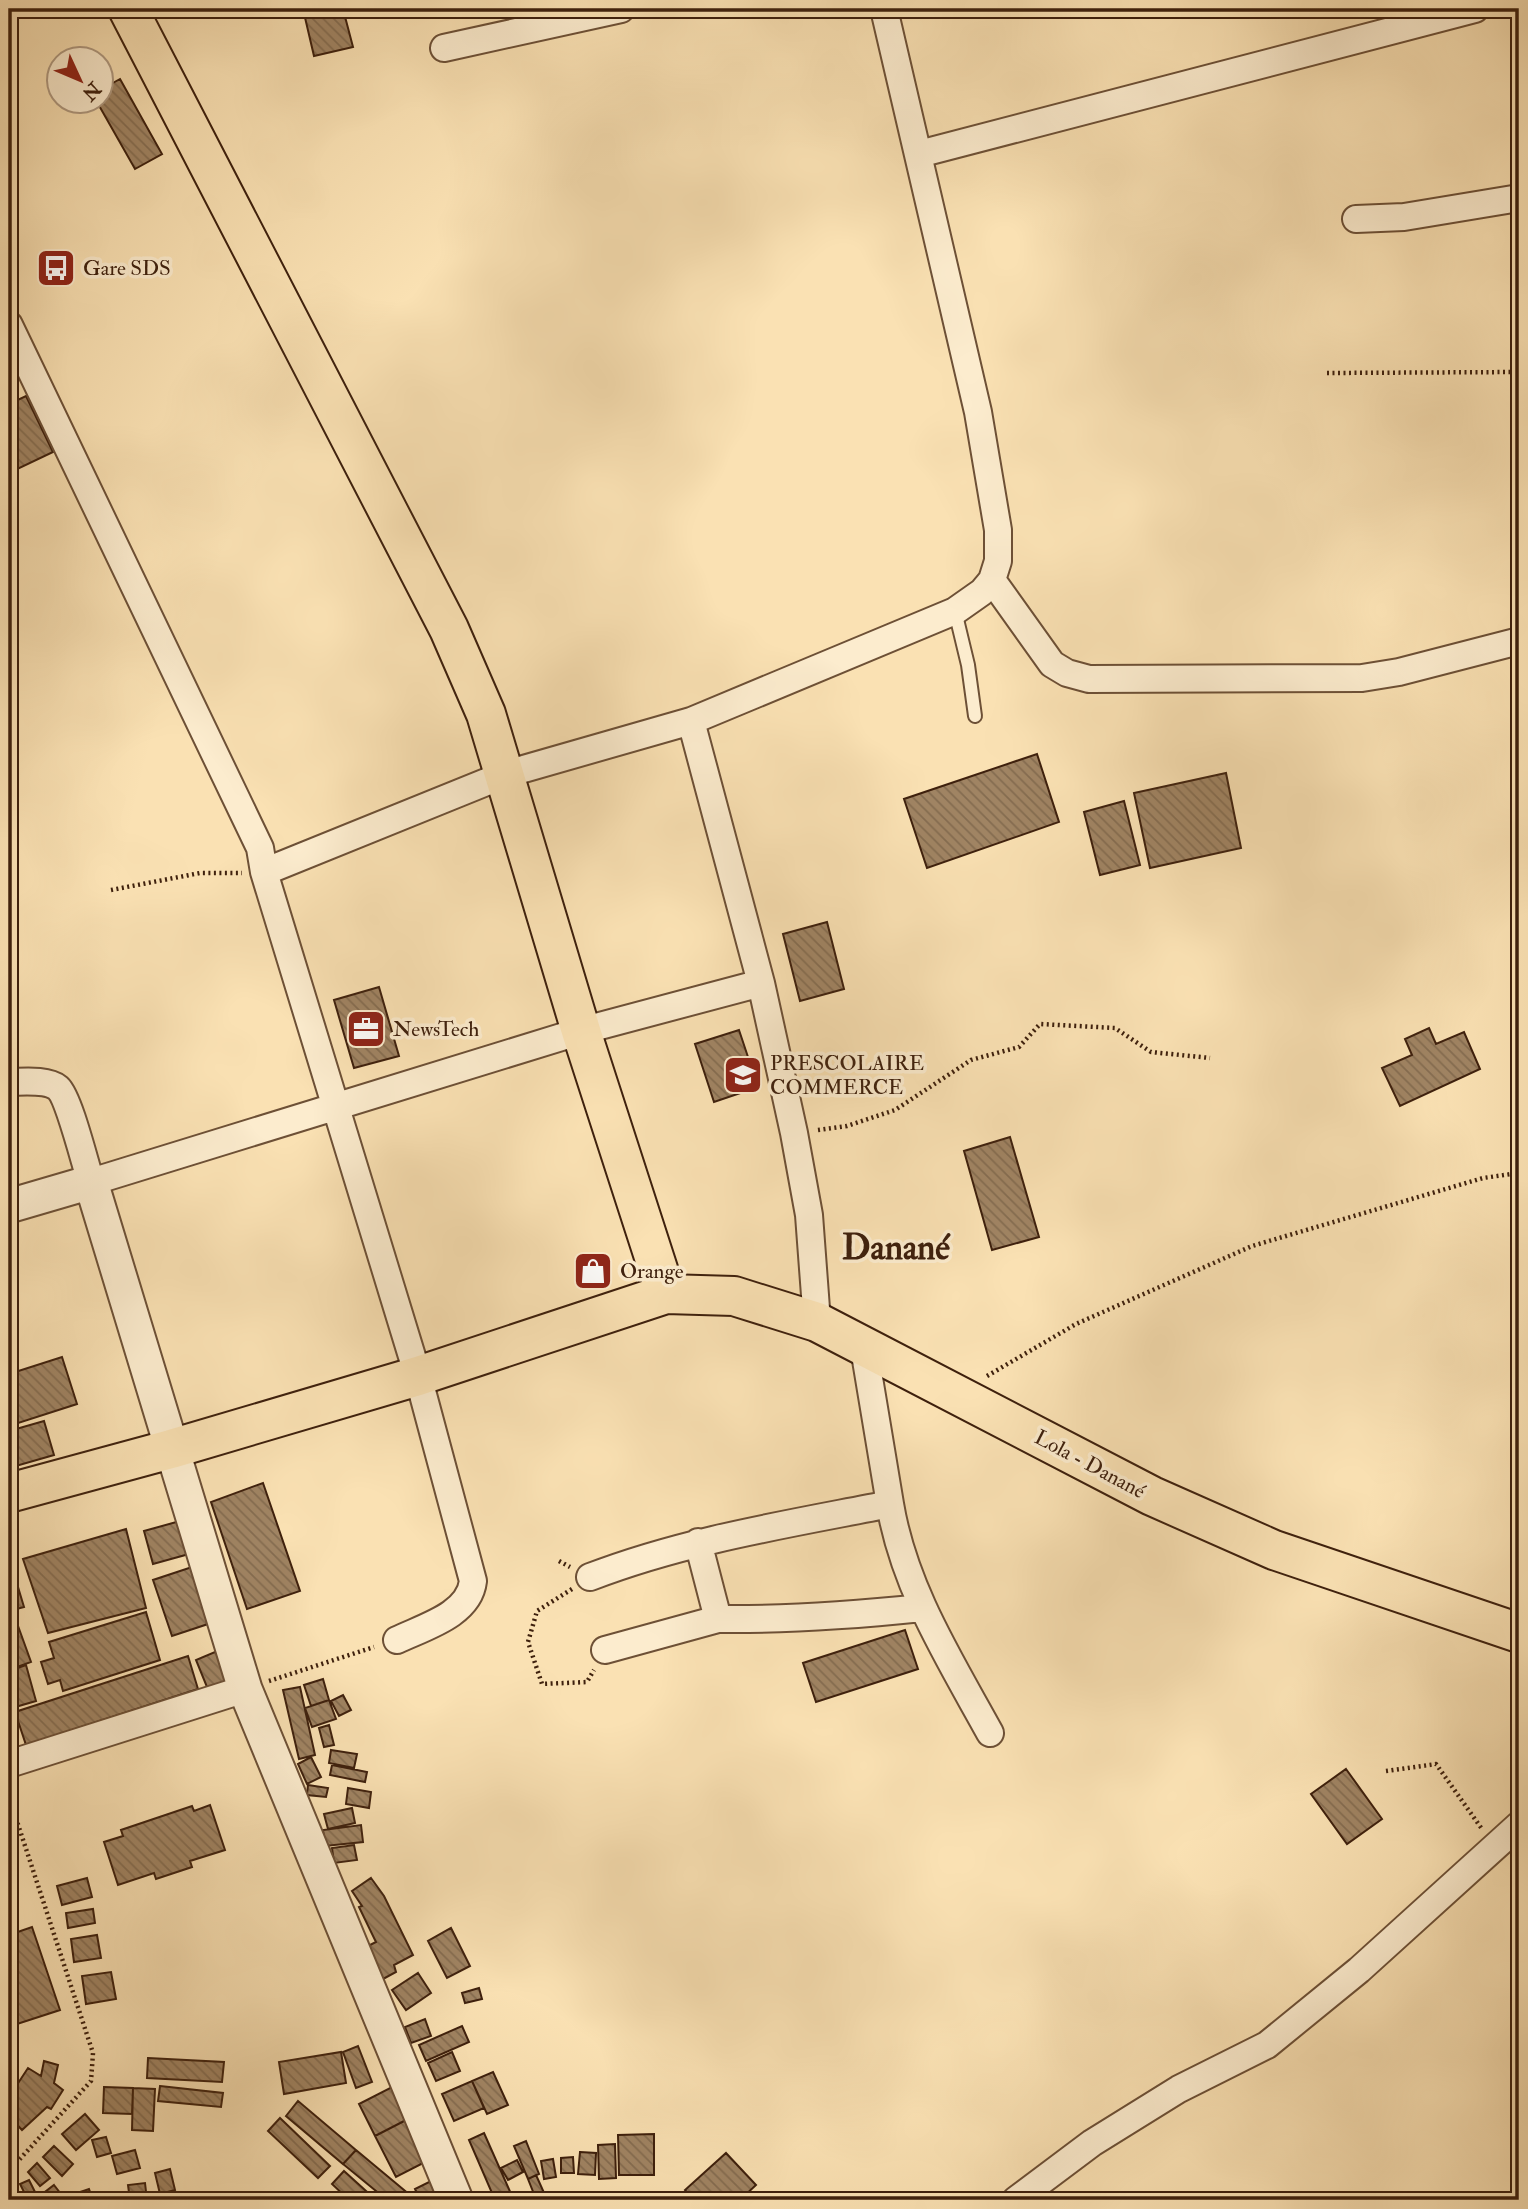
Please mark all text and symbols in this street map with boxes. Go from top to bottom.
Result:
north arrow [46,46,116,116]
text: N [76,76,107,106]
bus stop icon: Gare SDS [35,247,77,289]
place label: Gare SDS [83,255,171,282]
office icon: NewsTech [345,1008,387,1050]
place label: NewsTech [393,1016,479,1043]
place label: PRESCOLAIRE COMMERCE [770,1050,924,1101]
school or university icon: PRESCOLAIRE COMMERCE [722,1054,764,1096]
district label: Danané [842,1226,951,1270]
shop icon: Orange [572,1250,614,1292]
place label: Orange [620,1258,684,1285]
street label: Lola - Danané [1030,1424,1150,1505]

